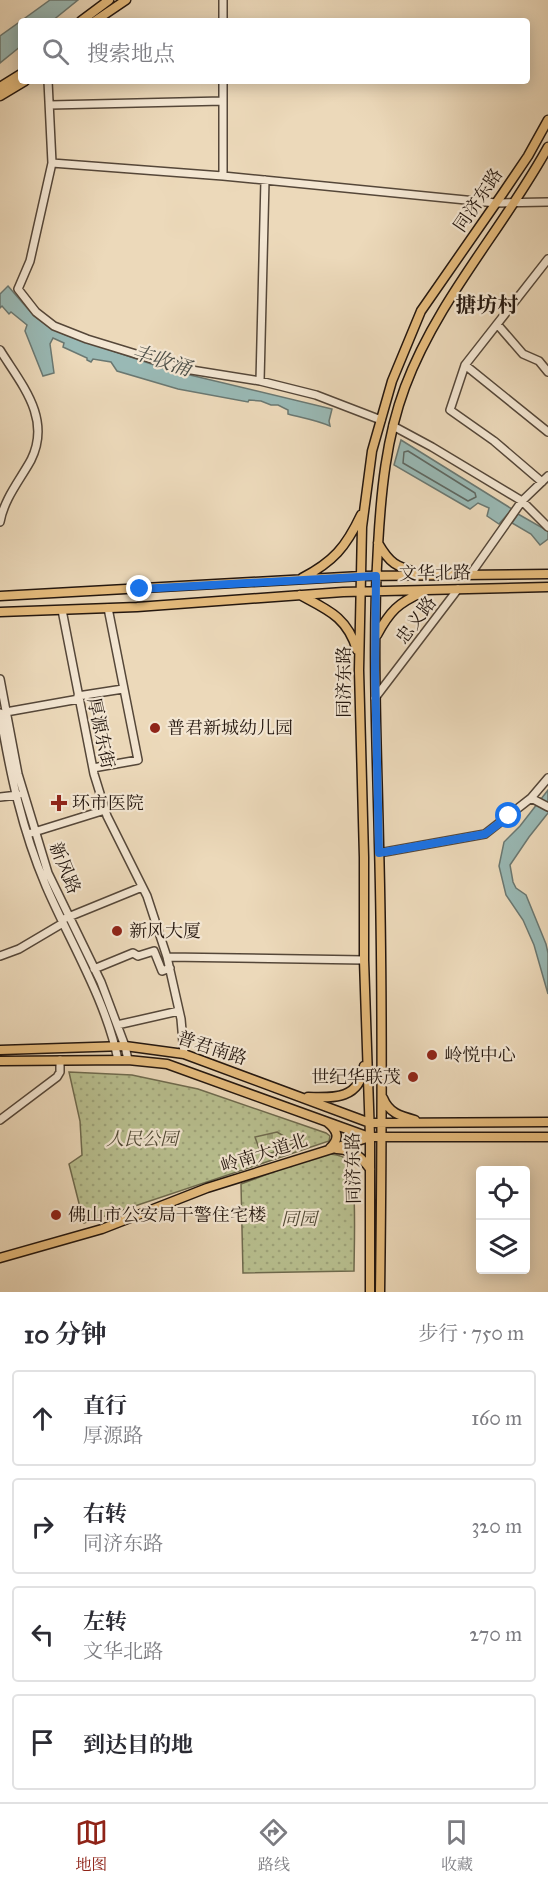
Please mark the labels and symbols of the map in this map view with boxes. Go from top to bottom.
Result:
street label: 同济东路 [449,164,507,236]
district label: 搪坊村 [456,292,519,318]
water label: 丰收涌 [130,339,196,381]
street label: 文华北路 [399,561,471,585]
route end [126,575,152,601]
street label: 忠义路 [391,592,441,648]
street label: 同济东路 [333,646,355,718]
street label: 厚源东街 [83,695,119,771]
place label: 普君新城幼儿园 [167,717,293,739]
marker: 普君新城幼儿园 [148,721,162,735]
place label: 环市医院 [72,792,144,814]
marker: 环市医院 [50,794,68,812]
route start [495,802,521,828]
street label: 新风路 [45,839,85,897]
place label: 新风大厦 [129,920,201,942]
marker: 新风大厦 [110,924,124,938]
street label: 普君南路 [174,1026,250,1070]
place label: 岭悦中心 [444,1044,516,1066]
marker: 岭悦中心 [425,1048,439,1062]
place label: 世纪华联茂 [311,1066,401,1088]
marker: 世纪华联茂 [406,1070,420,1084]
park label: 人民公园 [106,1128,181,1150]
street label: 岭南大道北 [218,1129,310,1177]
street label: 同济东路 [341,1132,365,1204]
place label: 佛山市公安局干警住宅楼 [68,1204,266,1226]
marker: 佛山市公安局干警住宅楼 [49,1208,63,1222]
park label: 同园 [281,1208,320,1230]

